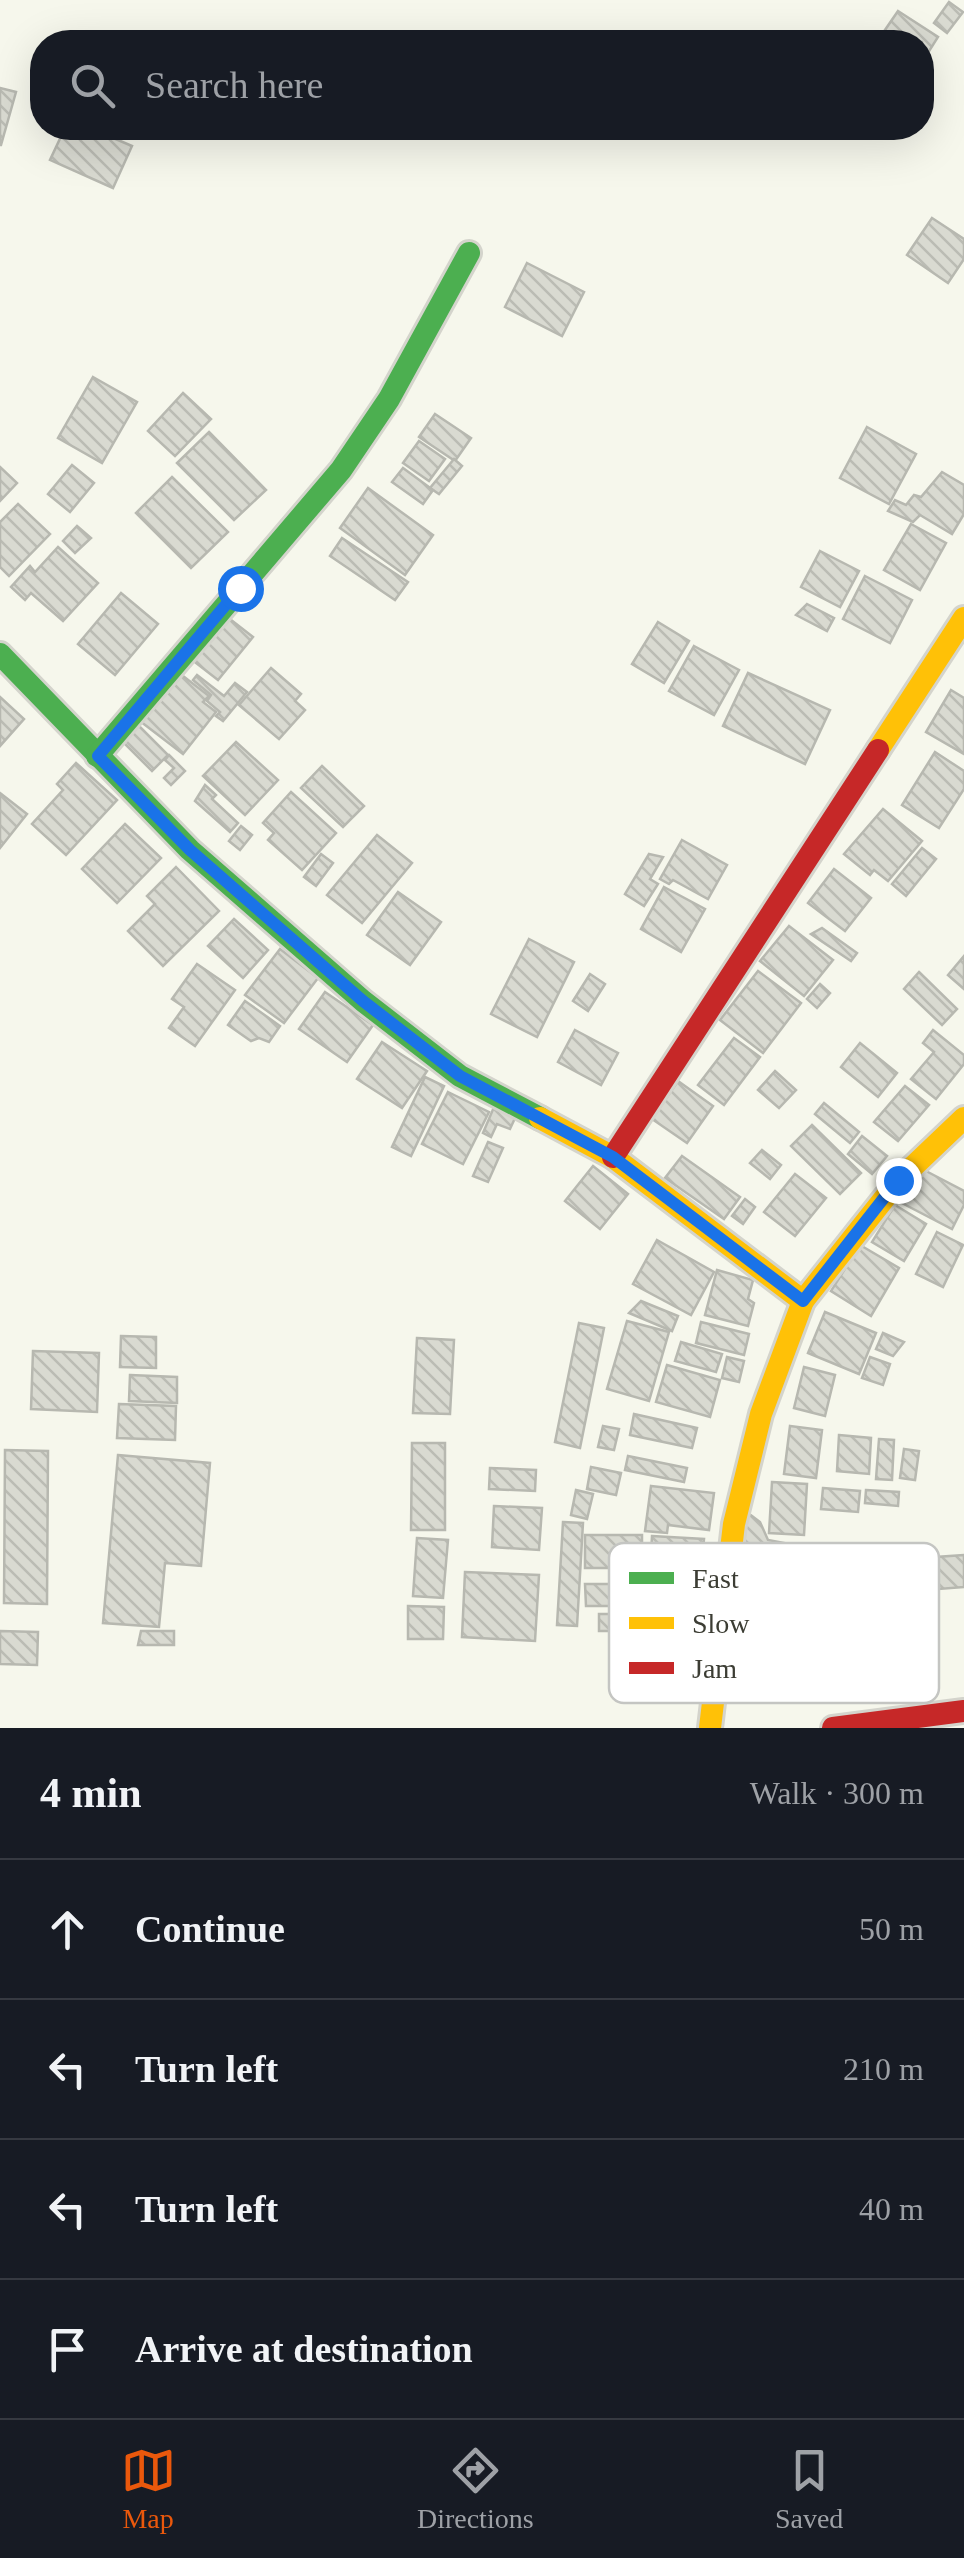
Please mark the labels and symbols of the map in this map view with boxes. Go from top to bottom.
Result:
route start [218,566,264,612]
route end [876,1158,922,1204]
legend [609,1543,939,1703]
text: Fast [692,1563,739,1594]
text: Slow [692,1608,750,1639]
text: Jam [692,1653,737,1684]

